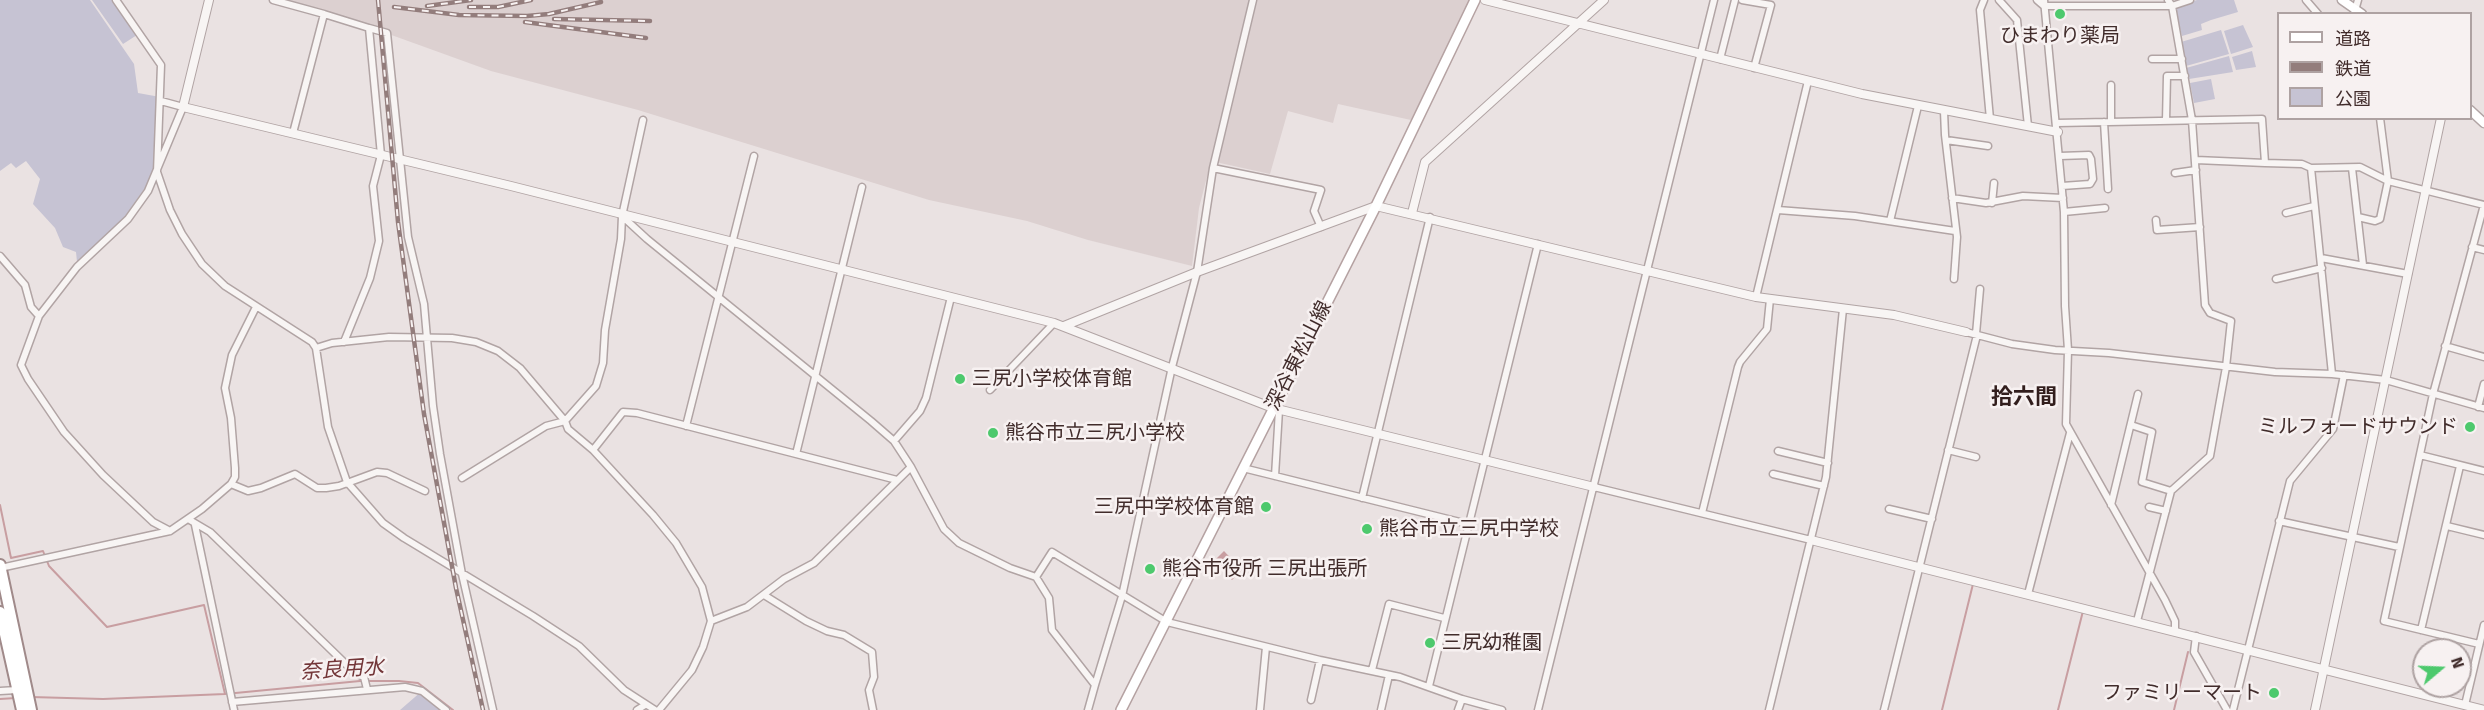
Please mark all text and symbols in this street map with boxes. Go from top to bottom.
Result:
marker: ひまわり薬局 [2053,7,2067,21]
legend [2277,12,2472,120]
place label: ひまわり薬局 [2000,24,2120,48]
text: 道路 [2335,28,2371,50]
text: 鉄道 [2335,58,2371,80]
text: 公園 [2335,88,2371,110]
street label: 深谷東松山線 [1261,297,1337,415]
place label: 三尻小学校体育館 [972,367,1132,391]
marker: 三尻小学校体育館 [953,372,967,386]
district label: 拾六間 [1991,385,2057,411]
place label: ミルフォードサウンド [2258,415,2458,439]
marker: ミルフォードサウンド [2463,420,2477,434]
place label: 熊谷市立三尻小学校 [1005,421,1185,445]
marker: 熊谷市立三尻小学校 [986,426,1000,440]
place label: 三尻中学校体育館 [1094,495,1254,519]
marker: 三尻中学校体育館 [1259,500,1273,514]
place label: 熊谷市立三尻中学校 [1379,517,1559,541]
marker: 熊谷市立三尻中学校 [1360,522,1374,536]
place label: 熊谷市役所 三尻出張所 [1162,557,1367,581]
marker: 熊谷市役所 三尻出張所 [1143,562,1157,576]
place label: 三尻幼稚園 [1442,631,1542,655]
marker: 三尻幼稚園 [1423,636,1437,650]
north arrow [2412,638,2472,698]
water label: 奈良用水 [299,655,385,685]
text: N [2447,655,2468,671]
place label: ファミリーマート [2102,681,2262,705]
marker: ファミリーマート [2267,686,2281,700]

